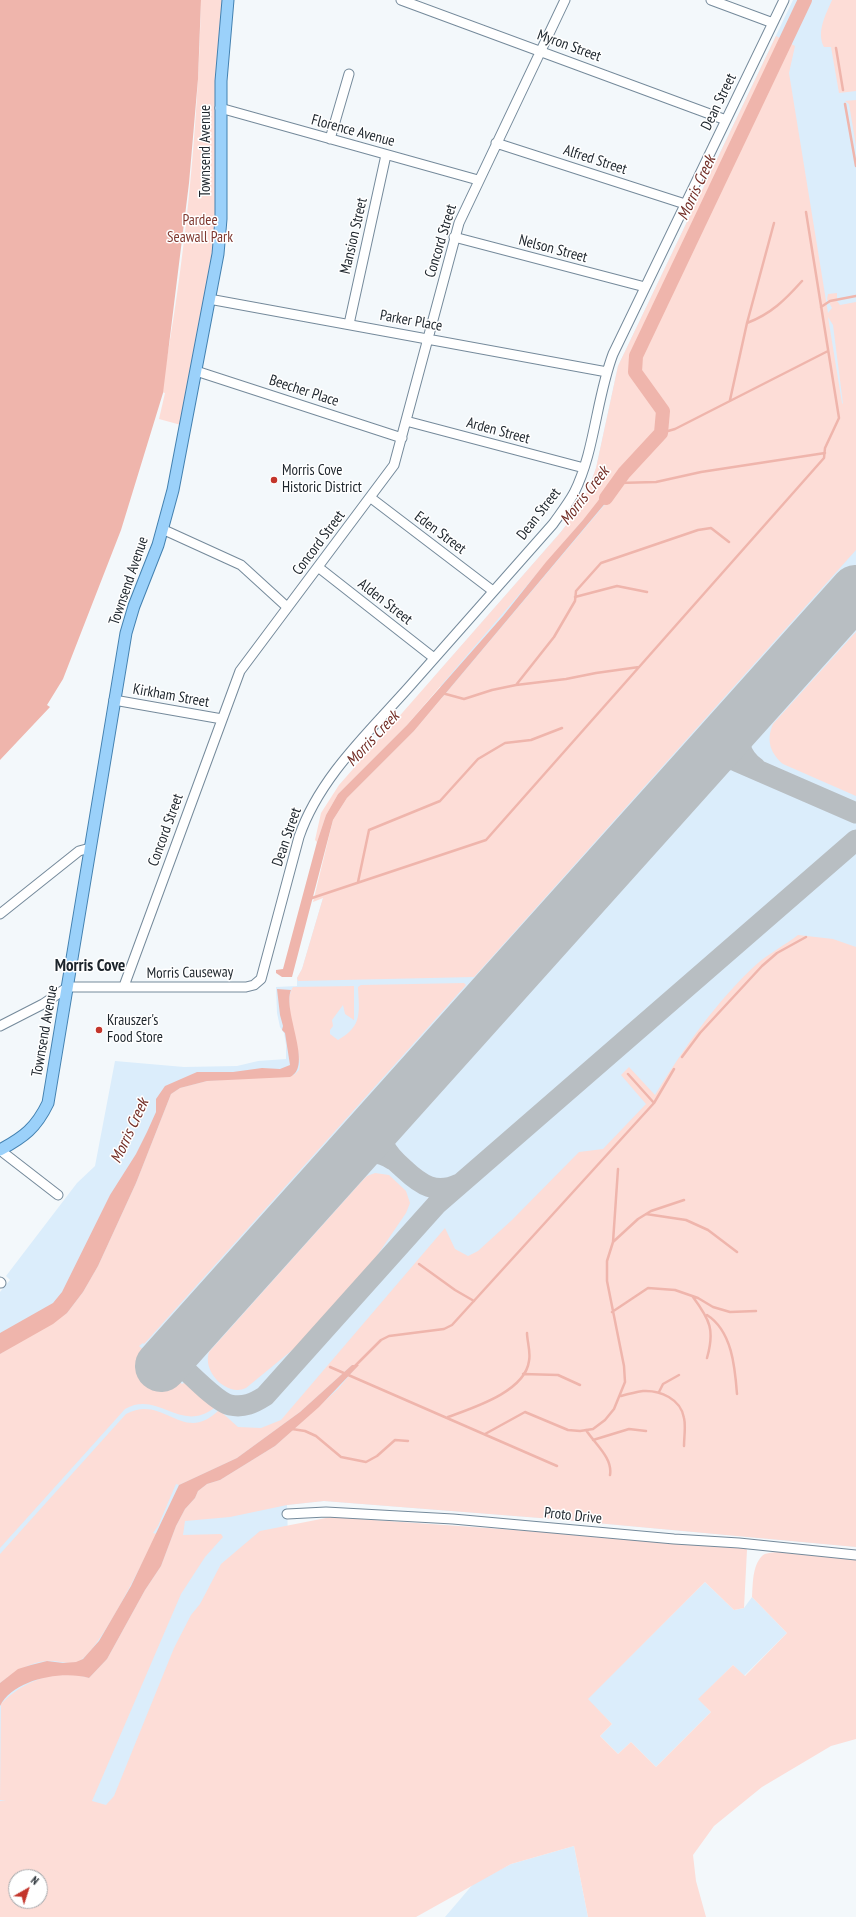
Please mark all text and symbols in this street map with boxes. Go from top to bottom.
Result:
street label: Myron Street [535,26,603,66]
street label: Dean Street [698,71,740,133]
street label: Townsend Avenue [197,105,215,197]
street label: Florence Avenue [309,111,397,151]
street label: Alfred Street [561,141,629,179]
water label: Morris Creek [674,153,720,223]
street label: Mansion Street [336,196,372,276]
street label: Concord Street [421,202,461,280]
park label: Pardee Seawall Park [167,212,233,247]
street label: Nelson Street [517,231,589,267]
street label: Parker Place [378,307,444,335]
street label: Beecher Place [267,371,341,411]
street label: Arden Street [464,414,532,448]
place label: Morris Cove Historic District [282,462,362,497]
water label: Morris Creek [556,463,614,529]
marker: Morris Cove Historic District [269,475,279,485]
street label: Dean Street [513,484,565,544]
street label: Concord Street [289,507,349,579]
street label: Eden Street [411,508,469,558]
street label: Townsend Avenue [105,534,153,628]
street label: Alden Street [354,575,416,629]
street label: Kirkham Street [131,680,211,712]
water label: Morris Creek [342,707,404,771]
street label: Concord Street [145,791,187,869]
street label: Dean Street [269,805,305,869]
district label: Morris Cove [55,956,125,976]
street label: Morris Causeway [147,963,233,983]
street label: Townsend Avenue [28,984,62,1078]
place label: Krauszer's Food Store [107,1012,163,1047]
marker: Krauszer's Food Store [94,1025,104,1035]
water label: Morris Creek [107,1096,153,1166]
street label: Proto Drive [543,1504,603,1528]
north arrow [8,1869,48,1909]
text: N [28,1873,42,1888]

